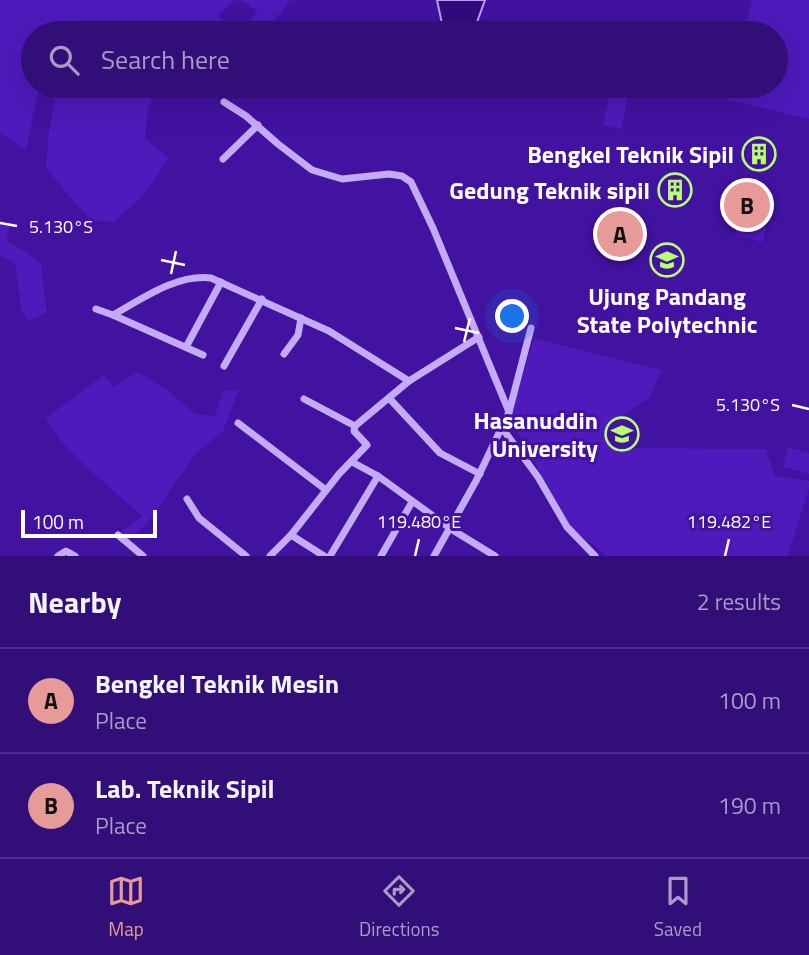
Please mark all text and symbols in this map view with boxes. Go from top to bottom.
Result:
search box [21,21,788,98]
text: Search here [101,40,230,79]
icon: search [45,41,83,79]
building icon: Bengkel Teknik Sipil [740,135,778,173]
place label: Bengkel Teknik Sipil [527,136,734,172]
building icon: Gedung Teknik sipil [656,171,694,209]
place label: Gedung Teknik sipil [449,172,650,208]
pin: B [724,179,770,231]
pin: A [597,208,643,260]
text: 5.130°S [29,213,93,240]
school or university icon: Ujung Pandang State Polytechnic [648,241,686,279]
place label: Ujung Pandang State Polytechnic [577,278,757,342]
your location [495,299,529,333]
text: 5.130°S [716,391,780,418]
place label: Hasanuddin University [474,402,598,466]
school or university icon: Hasanuddin University [603,415,641,453]
scale bar [21,507,158,539]
text: 100 m [32,507,84,536]
text: 119.480°E [377,508,461,535]
text: 119.482°E [687,508,771,535]
text: Nearby [28,579,121,625]
text: 2 results [697,584,781,619]
text: Bengkel Teknik Mesin [95,664,339,703]
text: A [44,683,58,718]
text: 100 m [718,683,781,718]
text: Place [95,703,147,738]
text: Lab. Teknik Sipil [95,769,275,808]
text: B [44,788,58,823]
text: 190 m [718,788,781,823]
text: Place [95,808,147,843]
tab: Map [107,872,145,943]
tab: Directions [359,872,440,943]
tab: Saved [654,872,702,943]

